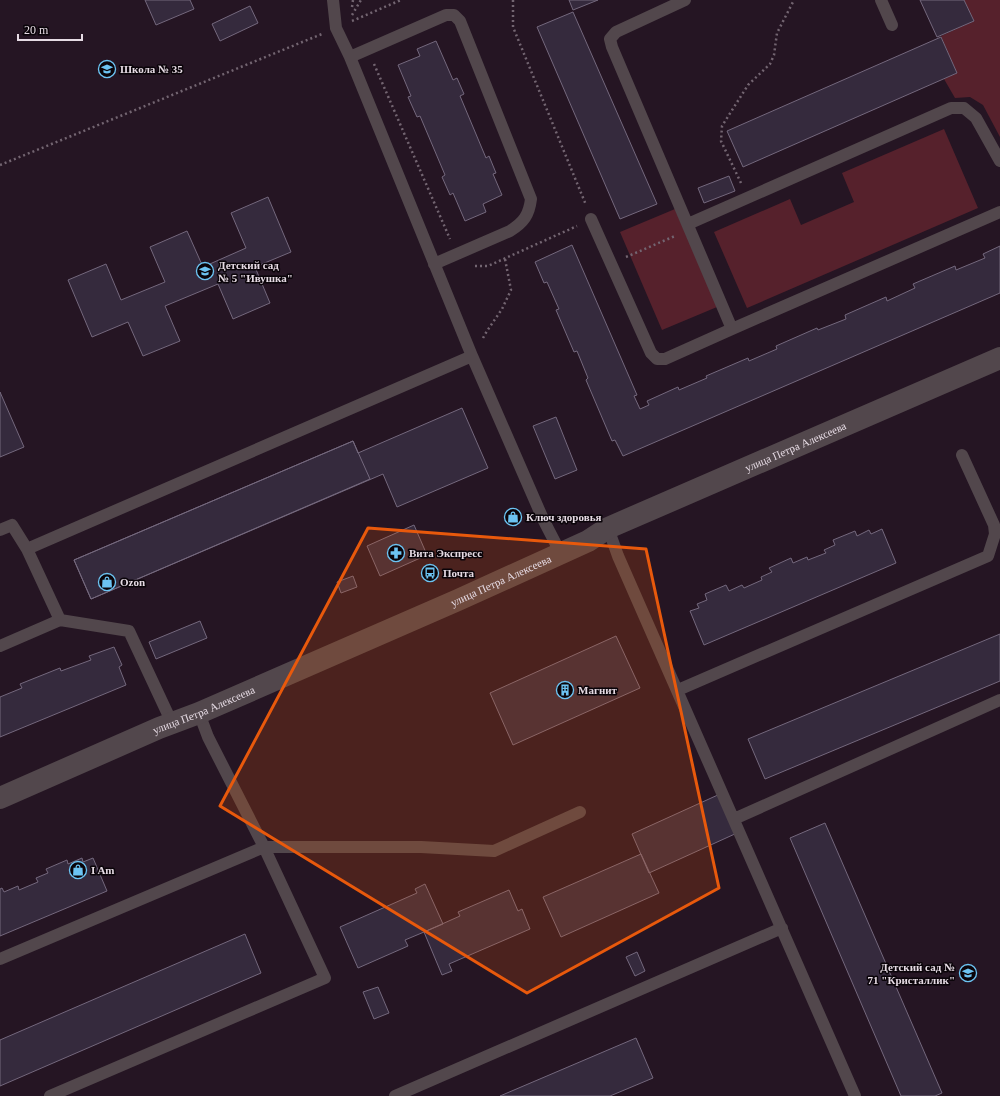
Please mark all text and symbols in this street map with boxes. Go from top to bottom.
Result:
scale bar [18,16,82,42]
text: 20 m [24,23,49,37]
school or university icon: Школа № 35 [97,59,117,79]
place label: Школа № 35 [120,63,183,75]
place label: Детский сад № 5 "Ивушка" [218,259,293,284]
school or university icon: Детский сад № 5 "Ивушка" [195,261,215,281]
street label: улица Петра Алексеева [743,419,848,474]
shop icon: Ключ здоровья [503,507,523,527]
place label: Ключ здоровья [526,511,601,523]
pharmacy icon: Вита Экспресс [386,543,406,563]
place label: Вита Экспресс [409,547,482,559]
street label: улица Петра Алексеева [449,553,553,609]
bus stop icon: Почта [420,563,440,583]
place label: Почта [443,567,475,579]
shop icon: Ozon [97,572,117,592]
place label: Ozon [120,576,145,588]
building icon: Магнит [555,680,575,700]
street label: улица Петра Алексеева [151,683,257,736]
place label: Магнит [578,684,618,696]
shop icon: I Am [68,860,88,880]
place label: I Am [91,864,115,876]
place label: Детский сад № 71 "Кристаллик" [868,961,955,986]
school or university icon: Детский сад № 71 "Кристаллик" [958,963,978,983]

